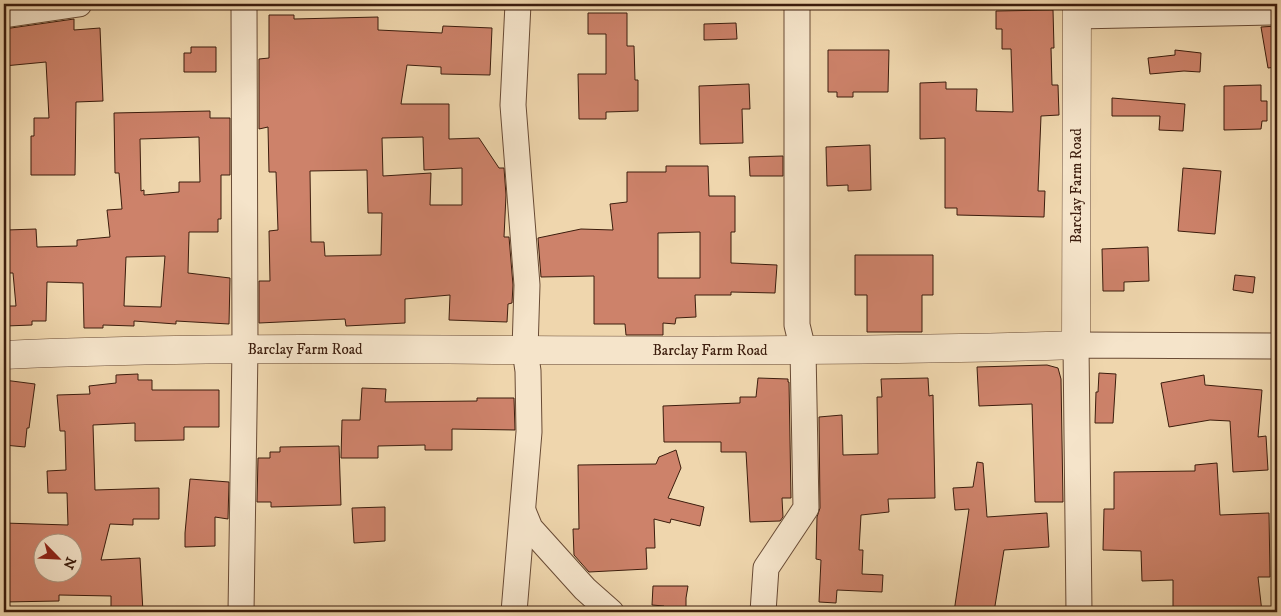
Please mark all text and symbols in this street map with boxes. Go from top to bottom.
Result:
street label: Barclay Farm Road [1067,128,1086,244]
street label: Barclay Farm Road [247,340,363,359]
street label: Barclay Farm Road [652,341,768,360]
north arrow [32,534,82,584]
text: N [58,554,80,572]

